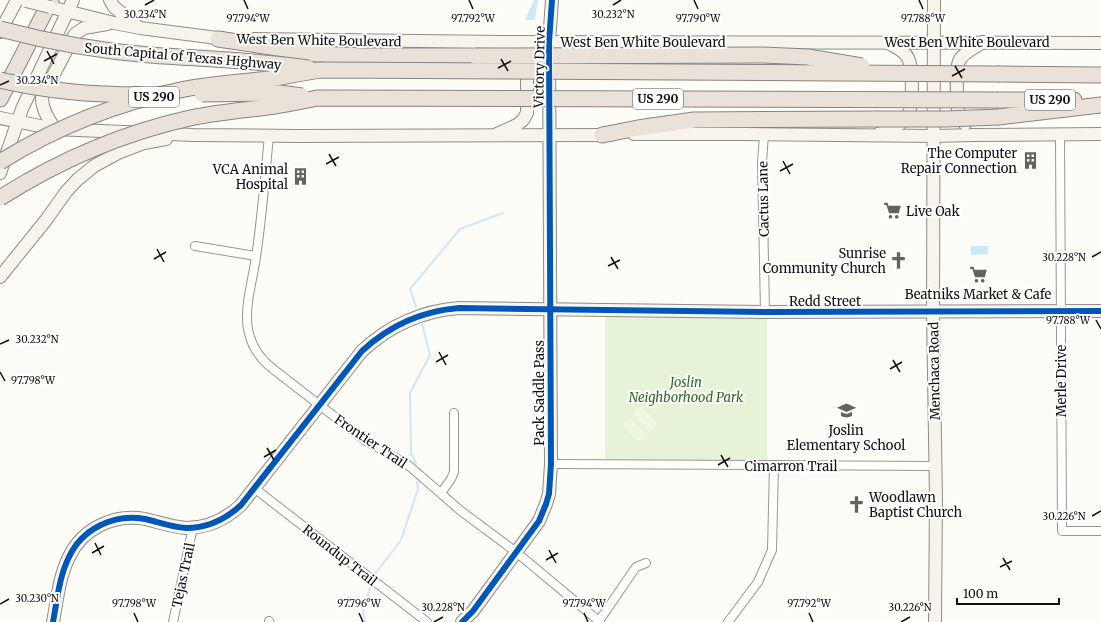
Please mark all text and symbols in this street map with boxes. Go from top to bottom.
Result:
text: 30.234°N [124,8,166,21]
text: 30.232°N [592,8,635,21]
text: 97.794°W [227,12,270,25]
text: 97.792°W [451,12,496,25]
text: 97.790°W [676,12,721,25]
text: 97.788°W [901,12,946,25]
street label: Victory Drive [530,26,549,109]
street label: West Ben White Boulevard [235,31,402,50]
street label: West Ben White Boulevard [559,34,726,51]
street label: West Ben White Boulevard [883,34,1050,51]
street label: South Capital of Texas Highway [84,39,283,74]
text: 30.234°N [16,74,58,87]
road number: US 290 [129,87,179,107]
road number: US 290 [633,89,683,109]
road number: US 290 [1025,90,1075,110]
place label: The Computer Repair Connection [901,145,1017,177]
building icon: The Computer Repair Connection [1020,150,1040,170]
place label: VCA Animal Hospital [212,161,288,193]
street label: Cactus Lane [754,161,773,237]
building icon: VCA Animal Hospital [291,166,311,186]
supermarket icon: Live Oak [883,201,903,221]
place label: Live Oak [906,203,961,220]
place label: Sunrise Community Church [763,245,886,277]
church icon: Sunrise Community Church [889,250,909,270]
text: 30.228°N [1042,251,1086,264]
supermarket icon: Beatniks Market & Cafe [968,265,988,285]
place label: Beatniks Market & Cafe [905,286,1052,303]
street label: Redd Street [789,293,861,310]
text: 97.788°W [1046,314,1091,327]
street label: Menchaca Road [925,322,944,420]
text: 30.232°N [16,333,59,346]
street label: Pack Saddle Pass [531,340,548,446]
street label: Merle Drive [1053,344,1070,417]
text: 97.798°W [11,374,56,387]
park label: Joslin Neighborhood Park [629,374,743,406]
school or university icon: Joslin Elementary School [836,401,856,421]
street label: Frontier Trail [331,411,410,472]
place label: Joslin Elementary School [787,422,905,454]
street label: Cimarron Trail [744,458,838,475]
place label: Woodlawn Baptist Church [868,489,962,521]
church icon: Woodlawn Baptist Church [846,494,866,514]
text: 30.226°N [1043,510,1086,523]
street label: Roundup Trail [299,521,380,590]
street label: Tejas Trail [168,541,199,609]
scale bar [957,580,1059,606]
text: 100 m [963,586,998,601]
text: 30.230°N [15,592,59,605]
text: 97.798°W [112,597,157,610]
text: 97.796°W [337,597,382,610]
text: 97.794°W [563,597,606,610]
text: 97.792°W [787,597,832,610]
text: 30.228°N [421,601,465,614]
text: 30.226°N [889,601,932,614]

